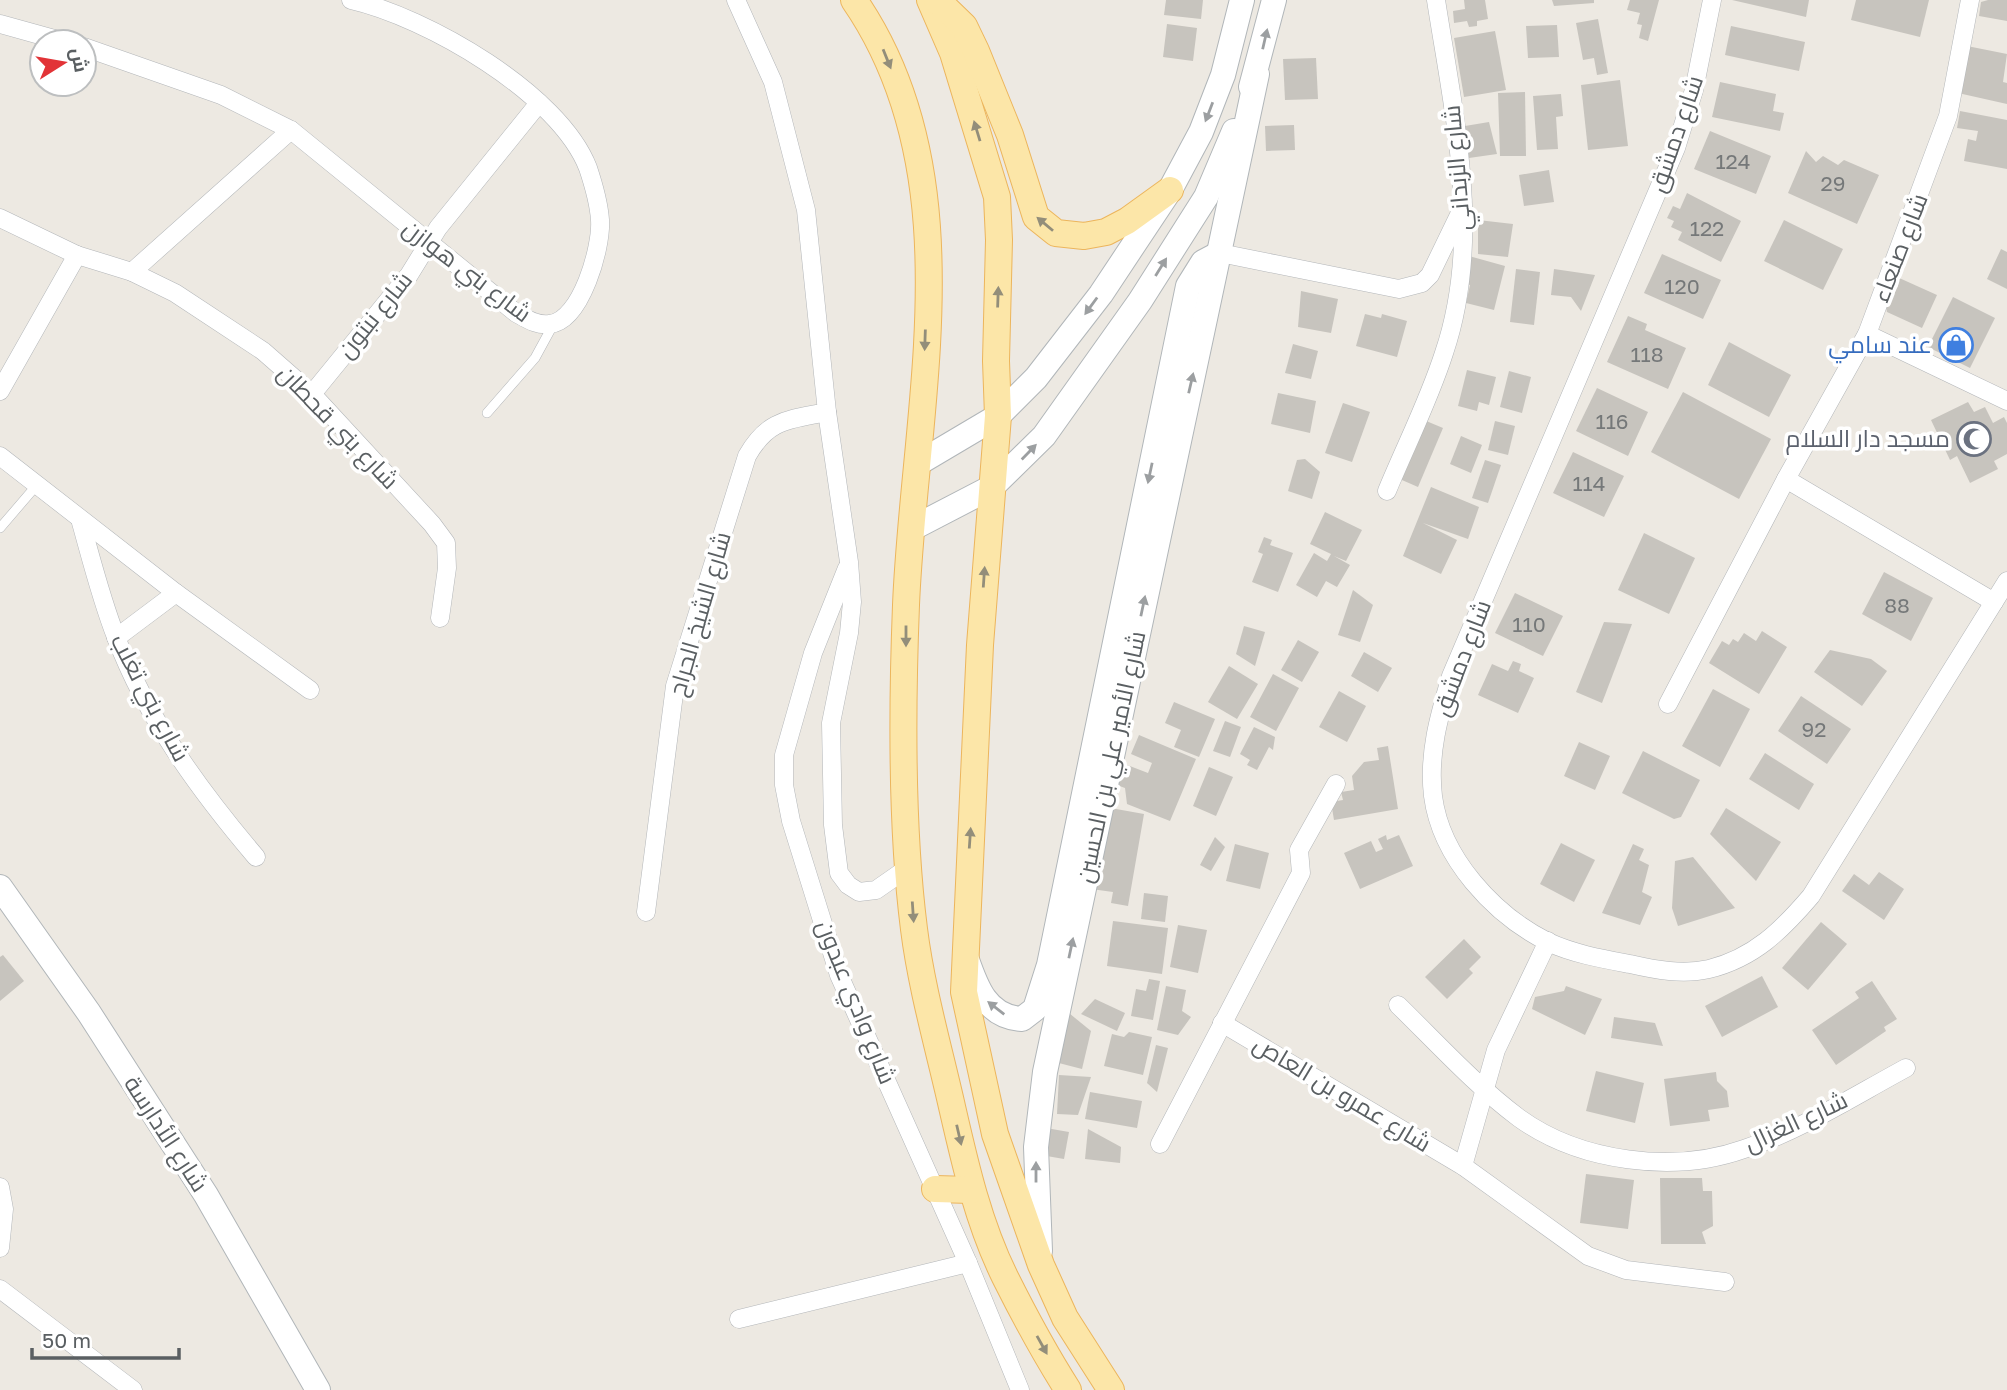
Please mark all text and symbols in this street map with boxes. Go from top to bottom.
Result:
north arrow [28,28,98,98]
one-way arrow [1260,28,1271,50]
text: ش [66,45,94,74]
one-way arrow [882,49,893,70]
street label: شارع دمشق [1641,71,1711,197]
one-way arrow [1203,102,1214,123]
street label: شارع الزبداني [1436,104,1481,232]
one-way arrow [972,121,982,142]
house number: 124 [1715,148,1751,174]
house number: 29 [1821,170,1845,196]
street label: شارع صنعاء [1865,189,1935,307]
street label: شارع بني هوازن [394,212,538,332]
house number: 122 [1690,215,1724,241]
one-way arrow [1036,216,1054,231]
one-way arrow [1154,257,1167,277]
street label: شارع نبتون [330,265,420,365]
house number: 120 [1664,273,1700,299]
one-way arrow [992,285,1003,307]
one-way arrow [1085,297,1099,315]
shop icon: عند سامي [1937,326,1975,364]
one-way arrow [920,329,931,351]
place label: عند سامي [1828,329,1932,364]
house number: 118 [1630,341,1664,367]
street label: شارع بني قحطان [268,358,406,498]
one-way arrow [1186,372,1197,394]
house number: 116 [1595,408,1629,434]
mosque icon: مسجد دار السلام [1955,420,1993,458]
place label: مسجد دار السلام [1785,423,1950,455]
one-way arrow [1021,444,1037,461]
one-way arrow [1144,462,1155,484]
house number: 114 [1572,470,1606,496]
street label: شارع الشيخ الجراح [661,528,739,700]
one-way arrow [979,566,990,588]
house number: 88 [1884,592,1910,618]
one-way arrow [1137,595,1148,617]
street label: شارع دمشق [1425,596,1499,720]
house number: 110 [1512,611,1546,637]
one-way arrow [900,625,912,647]
street label: شارع الأمير علي بن الحسين [1069,628,1156,887]
street label: شارع بني تغلب [100,629,197,769]
house number: 92 [1802,716,1826,742]
one-way arrow [964,826,975,848]
one-way arrow [908,901,919,923]
street label: شارع وادي عبدون [807,915,903,1090]
one-way arrow [1066,937,1077,959]
one-way arrow [987,1001,1005,1016]
street label: شارع عمرو بن العاص [1247,1028,1437,1160]
street label: شارع الأدارسة [117,1070,215,1198]
street label: شارع الغزال [1739,1084,1853,1160]
one-way arrow [953,1124,964,1146]
one-way arrow [1030,1161,1042,1183]
scale bar [32,1316,178,1360]
text: 50 m [42,1327,91,1353]
one-way arrow [1036,1335,1048,1355]

